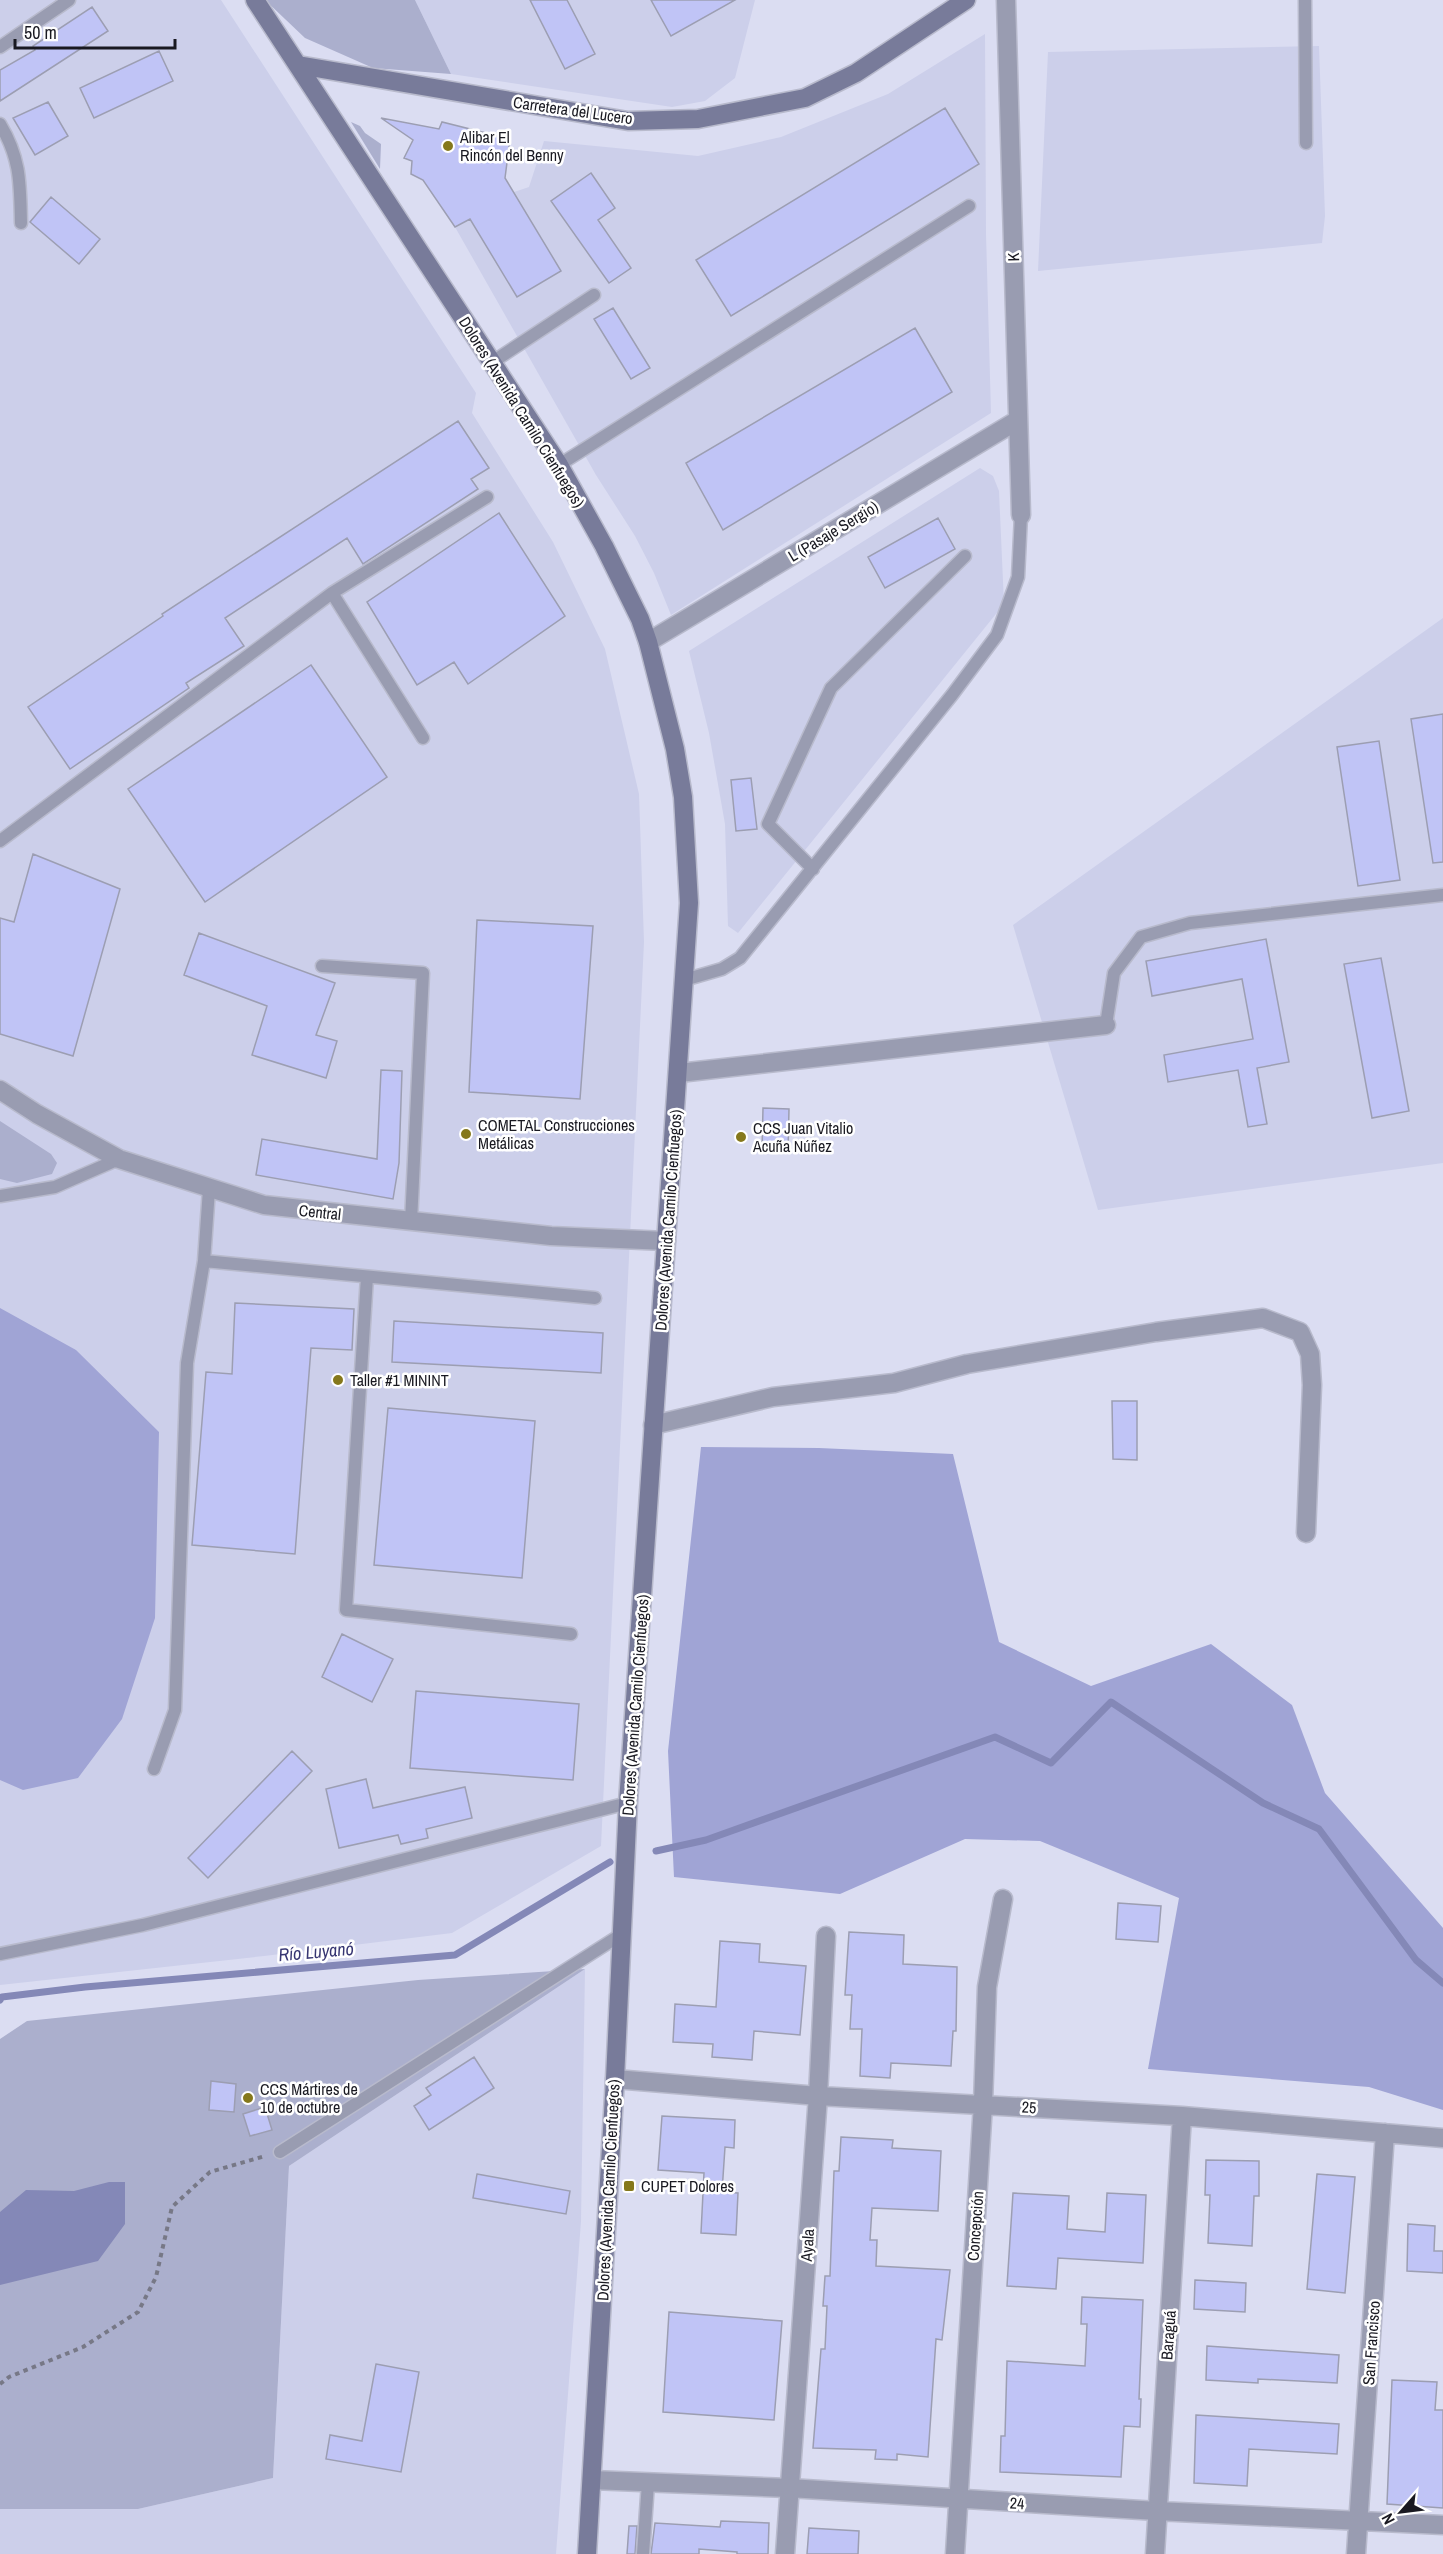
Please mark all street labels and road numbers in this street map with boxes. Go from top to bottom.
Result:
street label: Carretera del Lucero [512,91,634,129]
street label: K [1002,252,1024,262]
street label: Dolores (Avenida Camilo Cienfuegos) [454,312,590,512]
street label: L (Pasaje Sergio) [784,495,882,567]
street label: Dolores (Avenida Camilo Cienfuegos) [649,1109,687,1331]
street label: Central [298,1199,342,1225]
street label: Dolores (Avenida Camilo Cienfuegos) [616,1594,654,1816]
street label: Dolores (Avenida Camilo Cienfuegos) [591,2079,625,2301]
street label: 25 [1021,2096,1037,2118]
street label: Concepción [962,2190,988,2262]
street label: Ayala [795,2227,819,2263]
street label: San Francisco [1357,2300,1385,2386]
street label: Baraguá [1155,2309,1181,2361]
street label: 24 [1009,2492,1025,2514]

